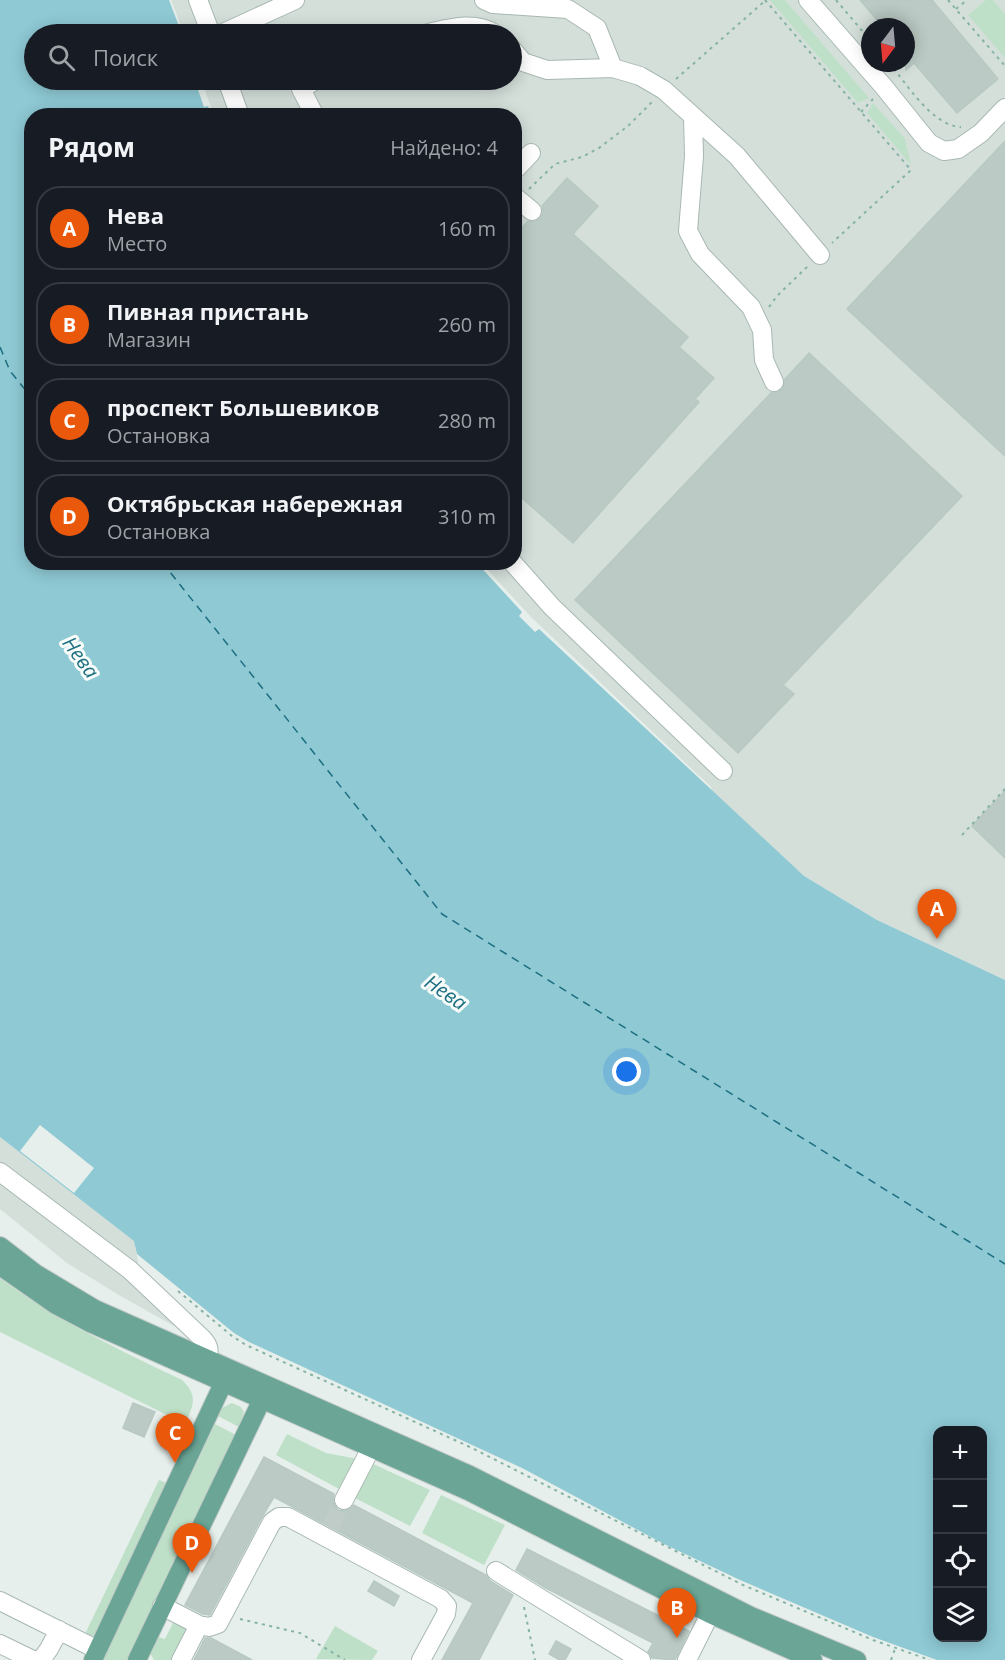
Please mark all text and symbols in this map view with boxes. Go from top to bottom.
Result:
north arrow [861,18,915,72]
search box [24,24,522,90]
icon: search [45,41,78,74]
text: Поиск [93,42,158,72]
text: Рядом [48,129,135,165]
text: Найдено: 4 [390,134,498,161]
text: Нева [107,200,164,230]
text: A [63,215,76,242]
text: 160 m [438,215,496,242]
text: Место [107,230,167,257]
text: Пивная пристань [107,296,309,326]
text: B [63,311,76,338]
text: 260 m [438,311,496,338]
text: Магазин [107,326,191,353]
text: проспект Большевиков [107,392,379,422]
text: C [63,407,76,434]
text: 280 m [438,407,496,434]
text: Остановка [107,422,210,449]
text: Октябрьская набережная [107,488,403,518]
text: D [62,503,77,530]
text: 310 m [438,503,496,530]
text: Остановка [107,518,210,545]
water label: Нева [57,631,105,683]
pin: A [918,890,956,939]
water label: Нева [420,968,472,1016]
your location [612,1057,641,1086]
pin: C [156,1414,195,1463]
map controls [933,1426,987,1642]
button: + [933,1426,987,1480]
button: − [933,1480,987,1534]
pin: D [172,1524,212,1573]
button: locate [933,1534,987,1588]
pin: B [658,1588,696,1638]
button: layers [933,1588,987,1642]

